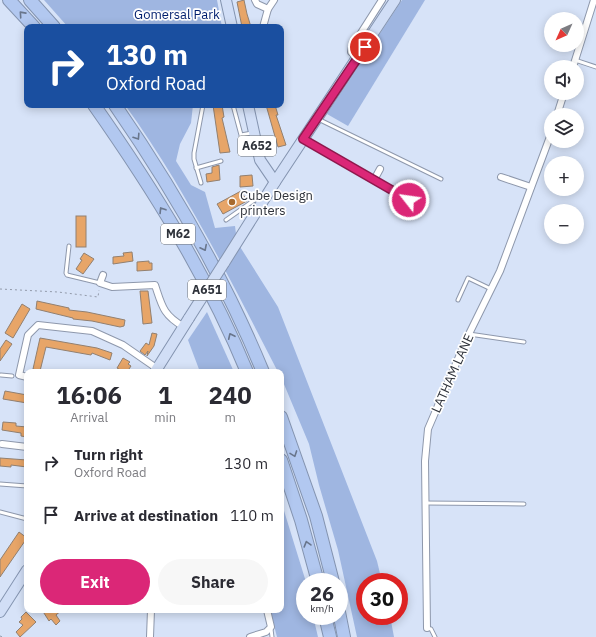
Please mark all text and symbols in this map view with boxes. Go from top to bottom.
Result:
park label: Gomersal Park [134,6,220,23]
one-way arrow [19,11,26,18]
north arrow [544,12,584,52]
map controls [544,12,584,244]
pin [348,30,382,64]
text: 130 m [106,36,188,73]
icon: arrive [354,36,376,58]
icon: right [40,40,92,92]
button: sound [544,60,584,100]
text: Oxford Road [106,72,206,95]
button: layers [544,108,584,148]
one-way arrow [132,133,140,140]
road number: A652 [238,136,276,156]
button: + [544,156,584,196]
position arrow [388,179,430,221]
place label: Cube Design printers [240,187,313,219]
marker: Cube Design printers [227,197,237,207]
button: − [544,204,584,244]
one-way arrow [160,207,167,214]
road number: M62 [161,224,195,244]
one-way arrow [199,244,207,252]
road number: A651 [188,280,226,300]
street label: LATHAM LANE [427,331,477,415]
one-way arrow [228,333,236,341]
text: 16:06 [56,379,122,411]
text: 1 [158,379,172,411]
text: 240 [208,379,252,411]
text: Arrival [70,409,108,426]
text: min [154,409,176,426]
text: m [224,409,236,426]
text: Turn right [74,445,143,464]
one-way arrow [290,450,298,457]
icon: right [40,452,62,474]
text: 130 m [224,454,268,473]
text: Oxford Road [74,464,146,481]
icon: arrive [40,504,62,526]
text: Arrive at destination [74,506,218,525]
text: 110 m [230,506,274,525]
one-way arrow [303,541,312,548]
button: Exit [40,559,150,605]
button: Share [158,559,268,605]
speed limit sign: 30 [356,573,408,625]
text: 26 [310,580,334,607]
text: km/h [310,602,334,615]

